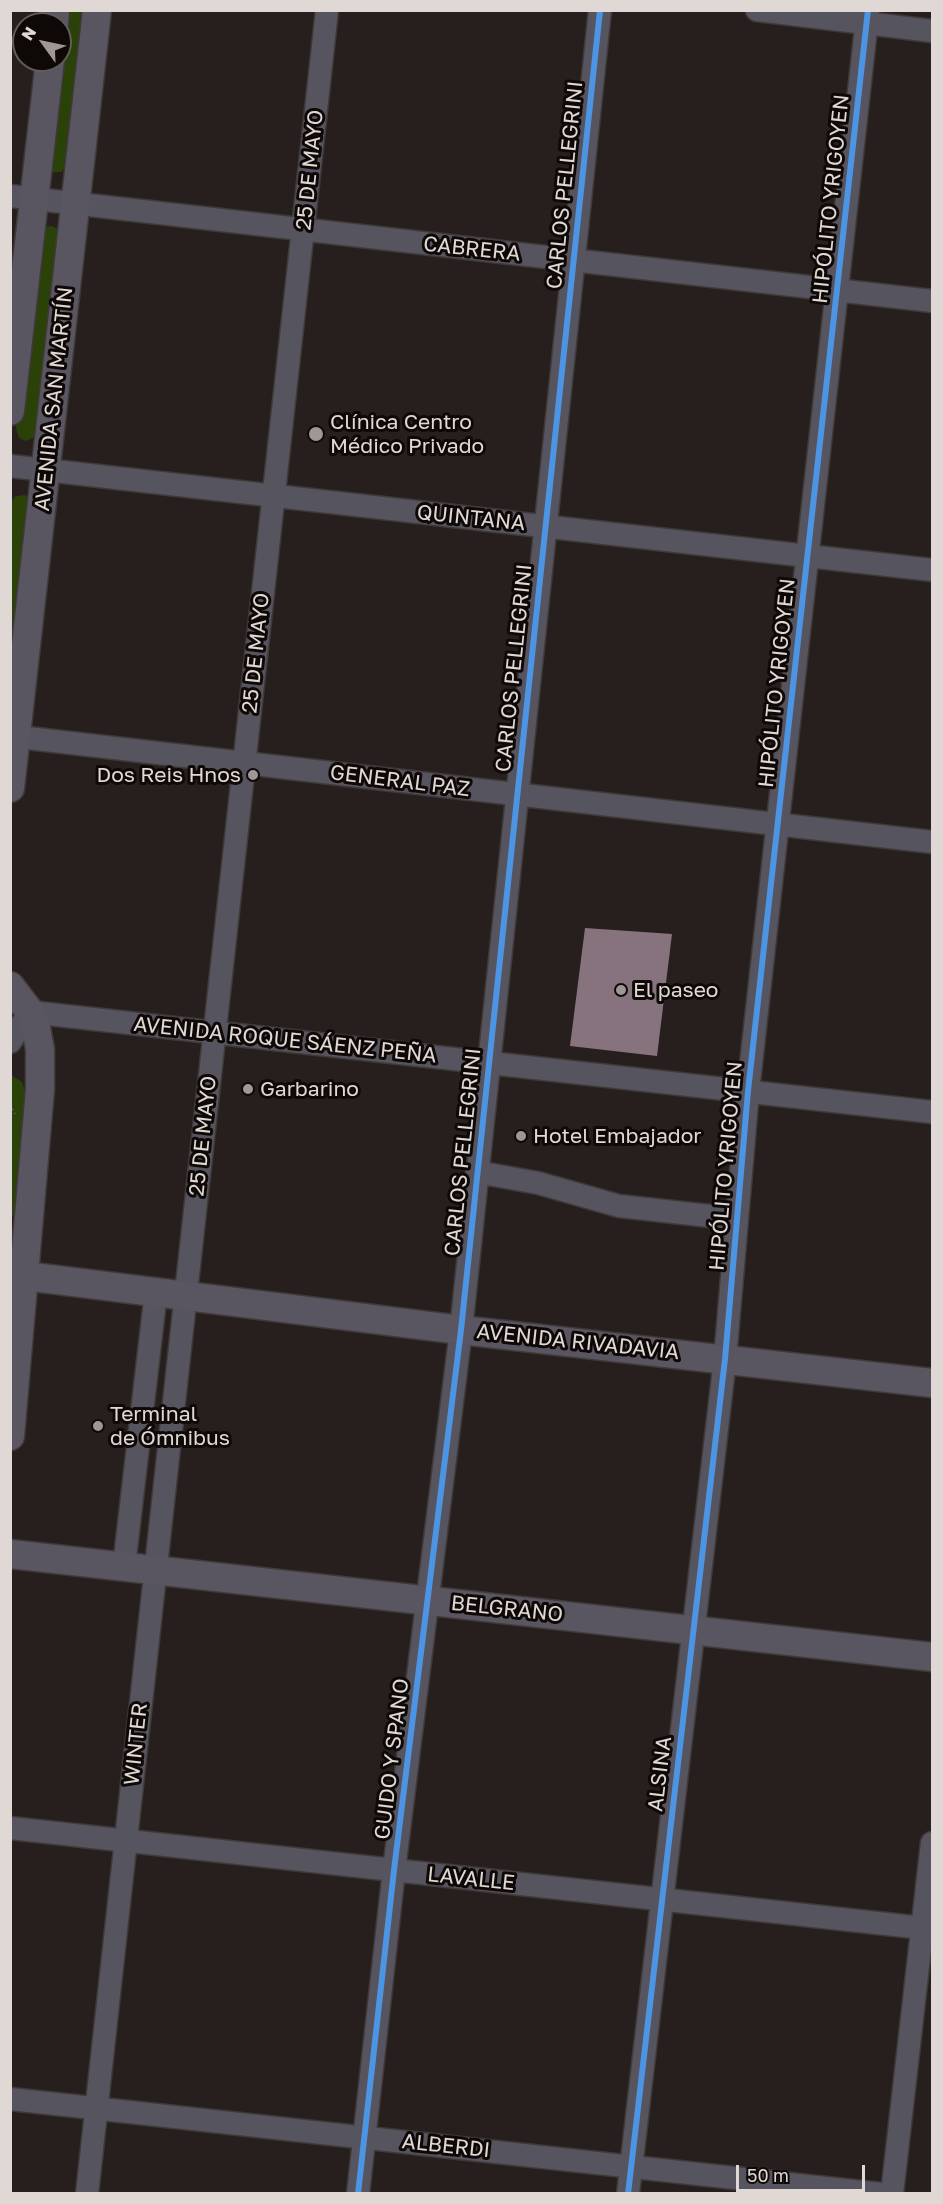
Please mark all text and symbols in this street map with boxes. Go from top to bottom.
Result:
north arrow [12,12,72,72]
text: N [17,23,40,44]
street label: CARLOS PELLEGRINI [542,80,588,290]
street label: HIPÓLITO YRIGOYEN [807,93,855,305]
street label: 25 DE MAYO [291,109,329,231]
street label: CABRERA [422,231,522,267]
street label: AVENIDA SAN MARTÍN [30,286,78,512]
place label: Clínica Centro Médico Privado [330,409,484,459]
marker: Clínica Centro Médico Privado [307,425,325,443]
street label: QUINTANA [416,500,526,536]
street label: CARLOS PELLEGRINI [491,563,537,773]
street label: HIPÓLITO YRIGOYEN [753,577,801,789]
street label: 25 DE MAYO [237,592,275,714]
street label: GENERAL PAZ [329,760,471,802]
place label: Dos Reis Hnos [96,762,241,788]
marker: Dos Reis Hnos [246,768,260,782]
place label: El paseo [633,977,718,1003]
marker: El paseo [614,983,628,997]
street label: AVENIDA ROQUE SÁENZ PEÑA [132,1012,438,1068]
street label: CARLOS PELLEGRINI [440,1047,486,1257]
street label: HIPÓLITO YRIGOYEN [704,1060,748,1272]
street label: 25 DE MAYO [184,1075,222,1197]
place label: Garbarino [260,1076,359,1102]
marker: Garbarino [241,1082,255,1096]
place label: Hotel Embajador [533,1123,701,1149]
marker: Hotel Embajador [514,1129,528,1143]
street label: AVENIDA RIVADAVIA [475,1319,681,1365]
place label: Terminal de Ómnibus [110,1401,230,1451]
marker: Terminal de Ómnibus [91,1419,105,1433]
street label: BELGRANO [450,1591,564,1627]
street label: GUIDO Y SPANO [370,1677,414,1841]
street label: WINTER [119,1701,153,1787]
street label: ALSINA [643,1735,677,1813]
street label: LAVALLE [426,1862,516,1896]
street label: ALBERDI [401,2129,491,2163]
scale bar [739,2153,868,2191]
text: 50 m [747,2164,789,2186]

